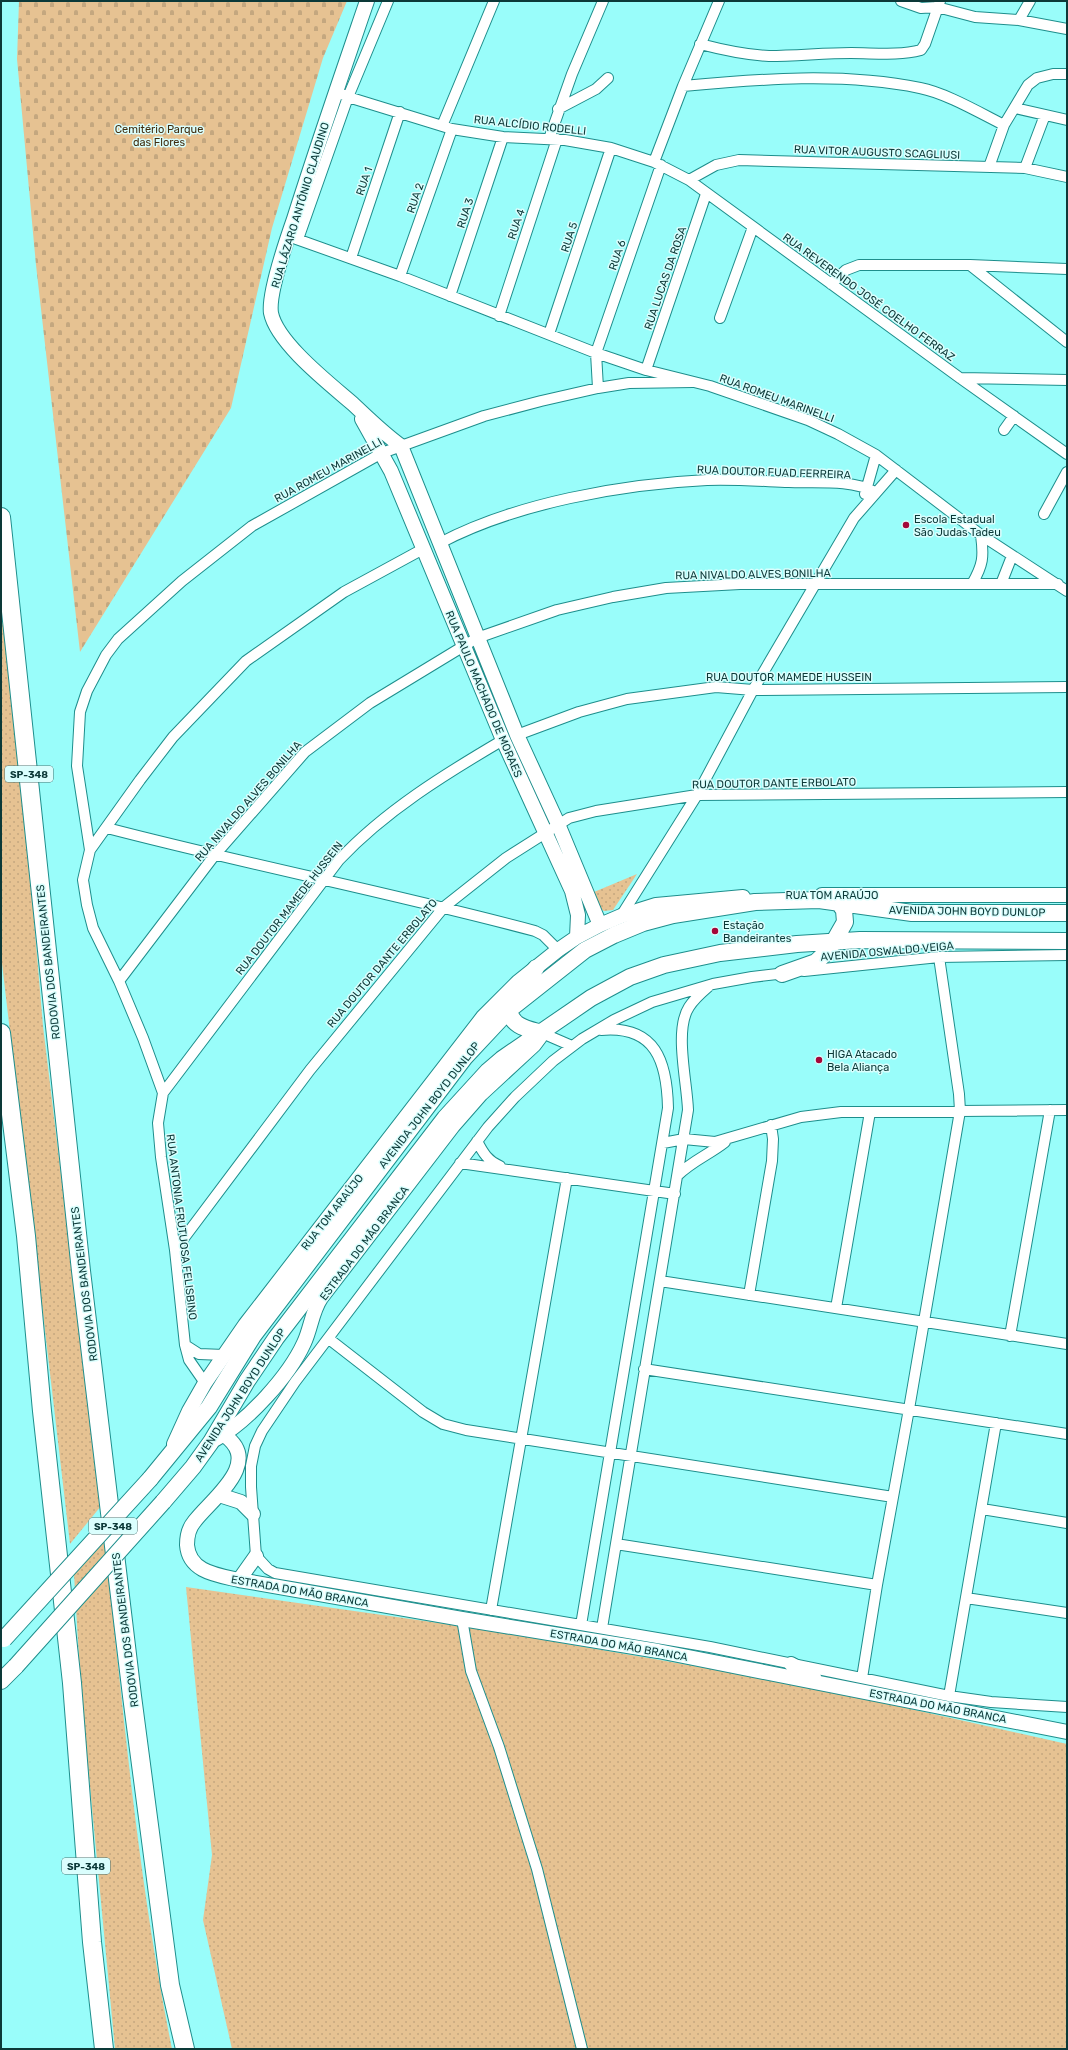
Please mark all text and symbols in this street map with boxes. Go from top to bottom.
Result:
street label: RUA ALCÍDIO RODELLI [473,113,587,138]
street label: RUA LÁZARO ANTÔNIO CLAUDINO [269,121,332,290]
park label: Cemitério Parque das Flores [115,123,203,149]
street label: RUA VITOR AUGUSTO SCAGLIUSI [794,143,960,162]
street label: RUA 1 [354,165,375,197]
street label: RUA 2 [404,181,427,215]
street label: RUA 3 [454,196,477,230]
street label: RUA 4 [505,207,528,241]
street label: RUA 5 [558,220,581,254]
street label: RUA LUCAS DA ROSA [642,224,689,331]
street label: RUA REVERENDO JOSÉ COELHO FERRAZ [780,231,957,364]
street label: RUA 6 [606,238,629,272]
street label: RUA ROMEU MARINELLI [718,372,836,425]
street label: RUA ROMEU MARINELLI [272,435,384,505]
street label: RUA DOUTOR FUAD FERREIRA [697,463,852,482]
place label: Escola Estadual São Judas Tadeu [914,513,1001,539]
marker: Escola Estadual São Judas Tadeu [901,520,911,530]
street label: RUA NIVALDO ALVES BONILHA [675,567,832,582]
street label: RUA PAULO MACHADO DE MORAES [442,609,525,780]
street label: RUA DOUTOR MAMEDE HUSSEIN [706,671,872,684]
street label: RUA NIVALDO ALVES BONILHA [192,738,305,864]
road number: SP-348 [5,766,53,782]
street label: RUA DOUTOR DANTE ERBOLATO [692,776,856,791]
street label: RUA DOUTOR MAMEDE HUSSEIN [233,839,346,978]
street label: RODOVIA DOS BANDEIRANTES [34,884,63,1040]
street label: RUA TOM ARAÚJO [786,889,879,902]
street label: RUA DOUTOR DANTE ERBOLATO [325,896,440,1030]
street label: AVENIDA JOHN BOYD DUNLOP [889,904,1045,919]
place label: Estação Bandeirantes [723,919,792,945]
marker: Estação Bandeirantes [710,926,720,936]
street label: AVENIDA OSWALDO VEIGA [820,939,955,964]
street label: AVENIDA JOHN BOYD DUNLOP [376,1040,483,1171]
place label: HIGA Atacado Bela Aliança [827,1048,897,1074]
marker: HIGA Atacado Bela Aliança [814,1055,824,1065]
street label: RUA ANTONIA FRUTUOSA FELISBINO [164,1133,199,1321]
street label: RUA TOM ARAÚJO [299,1172,366,1253]
street label: ESTRADA DO MÃO BRANCA [317,1183,412,1303]
street label: RODOVIA DOS BANDEIRANTES [69,1206,100,1362]
street label: AVENIDA JOHN BOYD DUNLOP [192,1326,289,1464]
road number: SP-348 [89,1518,137,1534]
street label: RODOVIA DOS BANDEIRANTES [110,1552,141,1708]
street label: ESTRADA DO MÃO BRANCA [230,1573,370,1610]
street label: ESTRADA DO MÃO BRANCA [549,1627,689,1664]
street label: ESTRADA DO MÃO BRANCA [868,1687,1008,1726]
road number: SP-348 [62,1858,110,1874]

